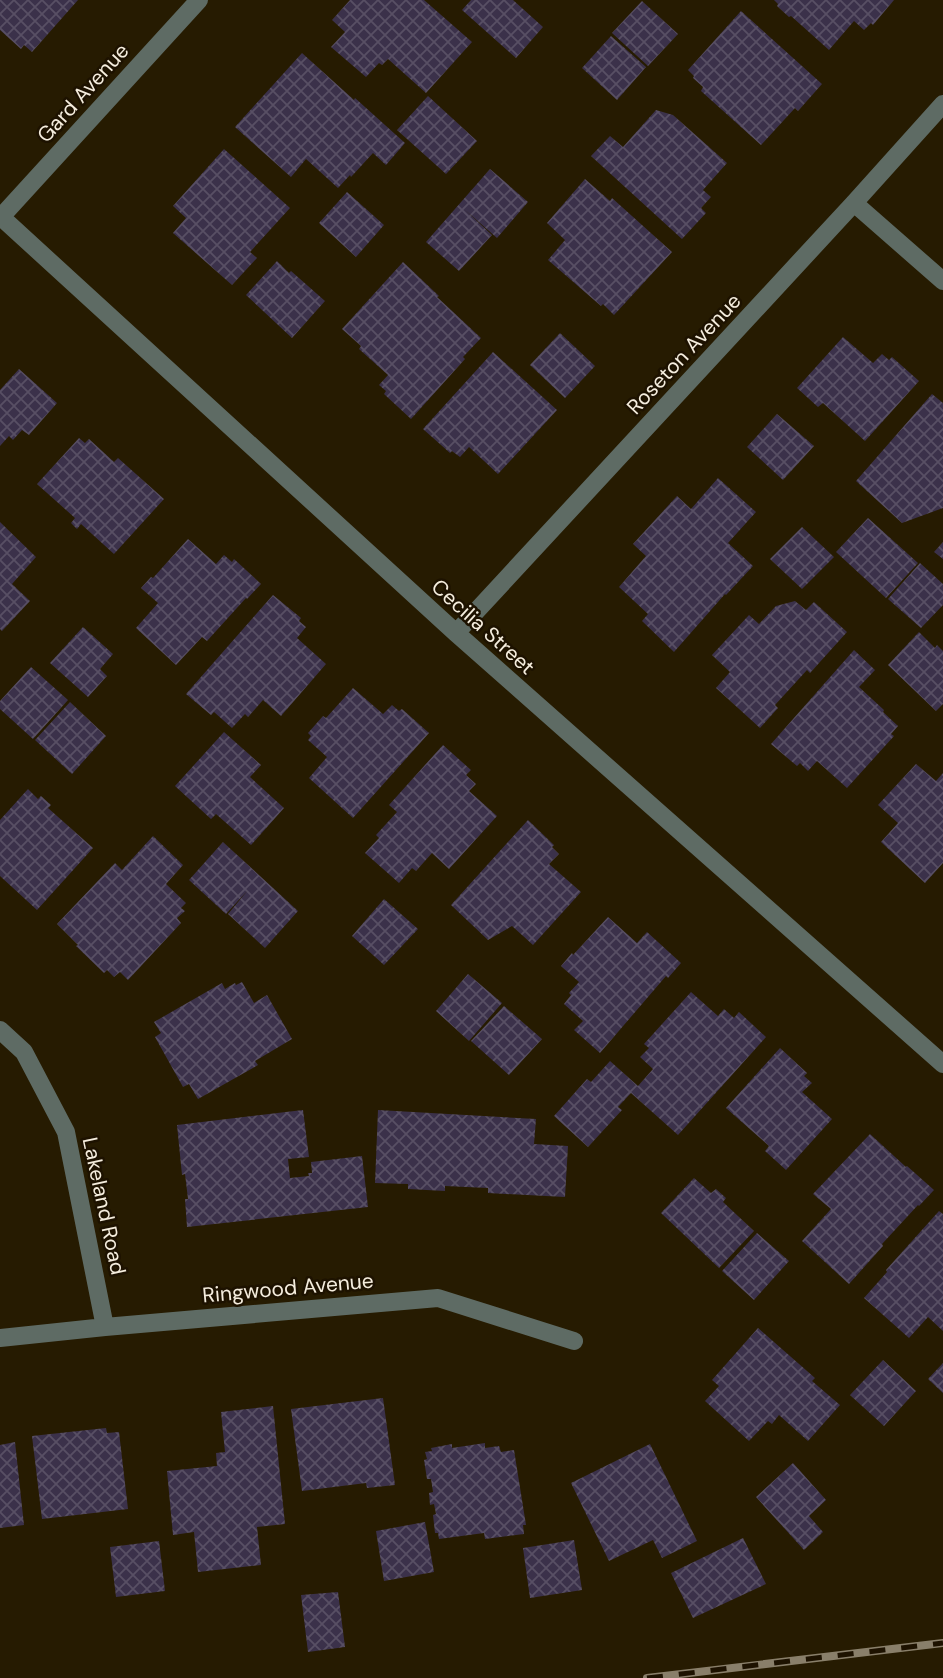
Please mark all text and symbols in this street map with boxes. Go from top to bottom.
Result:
street label: Gard Avenue [31,37,135,149]
street label: Roseton Avenue [621,287,747,421]
street label: Cecilia Street [425,573,541,681]
street label: Lakeland Road [76,1135,132,1277]
street label: Ringwood Avenue [201,1267,375,1309]

